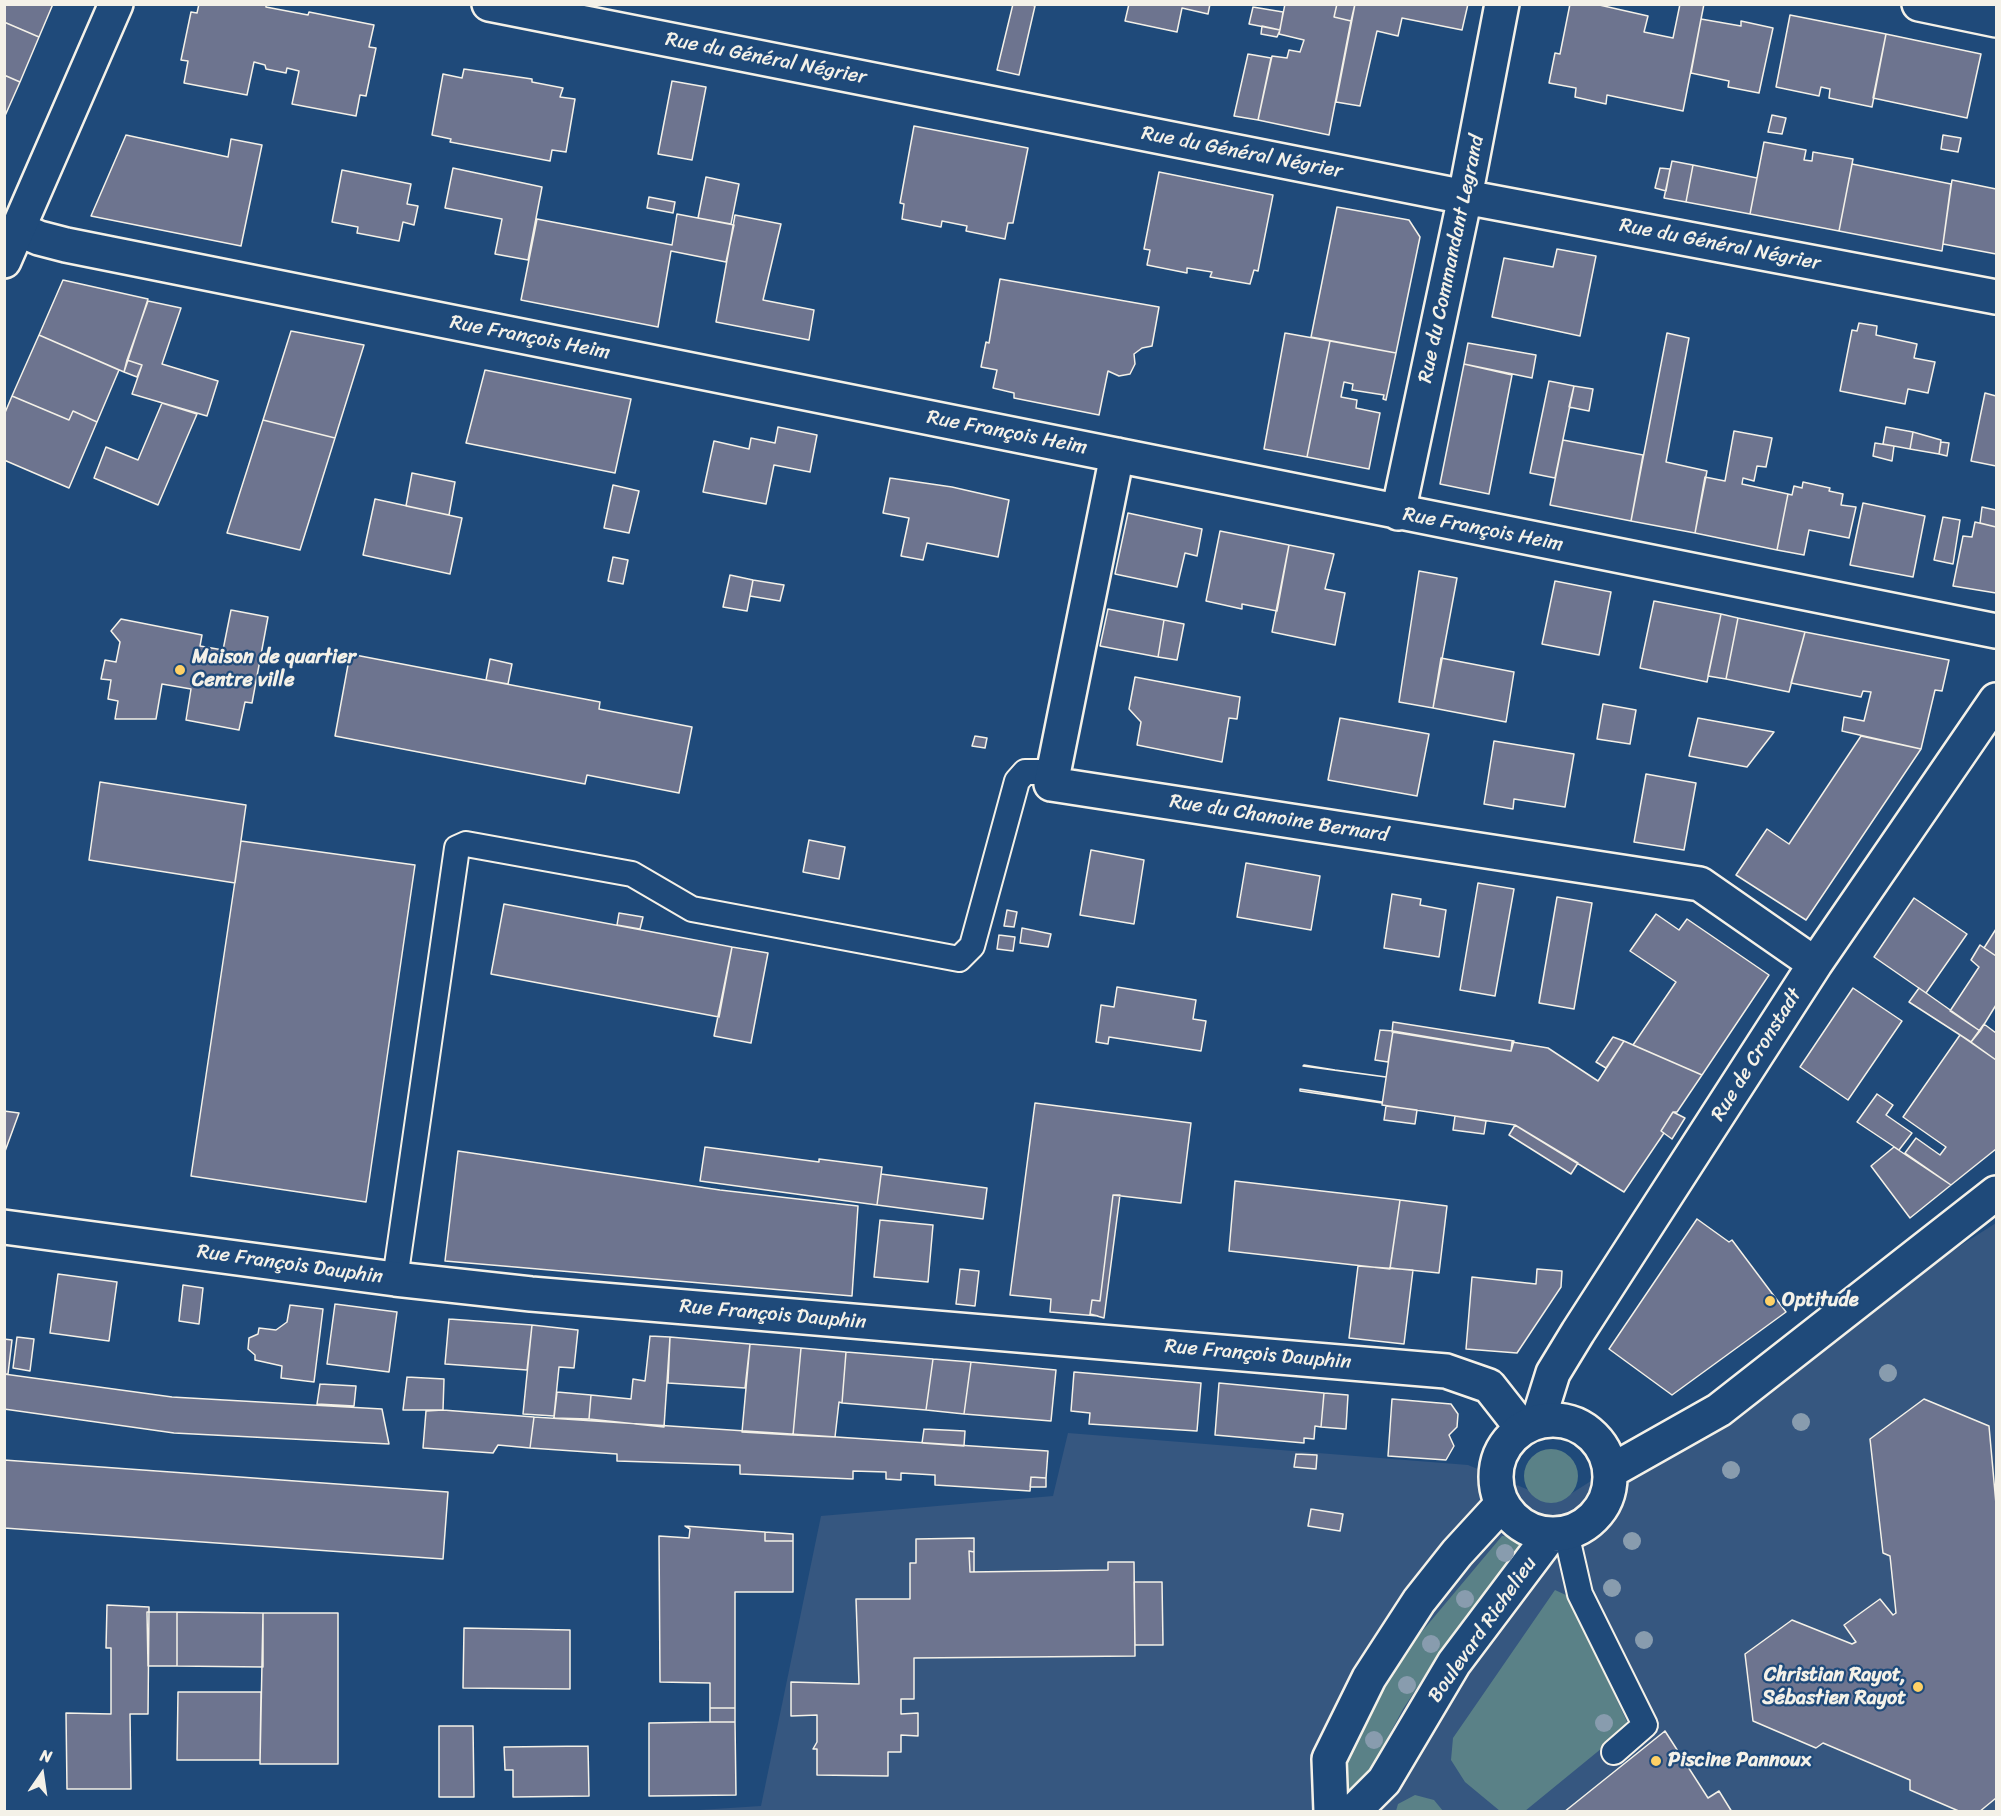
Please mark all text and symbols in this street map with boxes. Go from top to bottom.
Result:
street label: Rue du Général Négrier [663,28,869,90]
street label: Rue du Général Négrier [1139,122,1345,184]
street label: Rue du Commandant Legrand [1414,133,1490,385]
street label: Rue du Général Négrier [1617,214,1823,276]
street label: Rue François Heim [448,311,612,365]
street label: Rue François Heim [925,406,1089,460]
street label: Rue François Heim [1401,503,1565,557]
place label: Maison de quartier Centre ville [192,646,356,693]
marker: Maison de quartier Centre ville [173,663,187,677]
street label: Rue du Chanoine Bernard [1168,790,1390,848]
street label: Rue de Cronstadt [1707,984,1807,1126]
street label: Rue François Dauphin [196,1240,384,1290]
place label: Optitude [1782,1289,1859,1313]
marker: Optitude [1763,1294,1777,1308]
street label: Rue François Dauphin [679,1295,867,1335]
street label: Rue François Dauphin [1164,1335,1352,1375]
street label: Boulevard Richelieu [1424,1552,1542,1708]
place label: Christian Rayot, Sébastien Rayot [1762,1664,1906,1711]
marker: Christian Rayot, Sébastien Rayot [1911,1680,1925,1694]
text: N [37,1741,55,1771]
north arrow [12,1744,72,1804]
place label: Piscine Pannoux [1668,1749,1811,1773]
marker: Piscine Pannoux [1649,1754,1663,1768]

